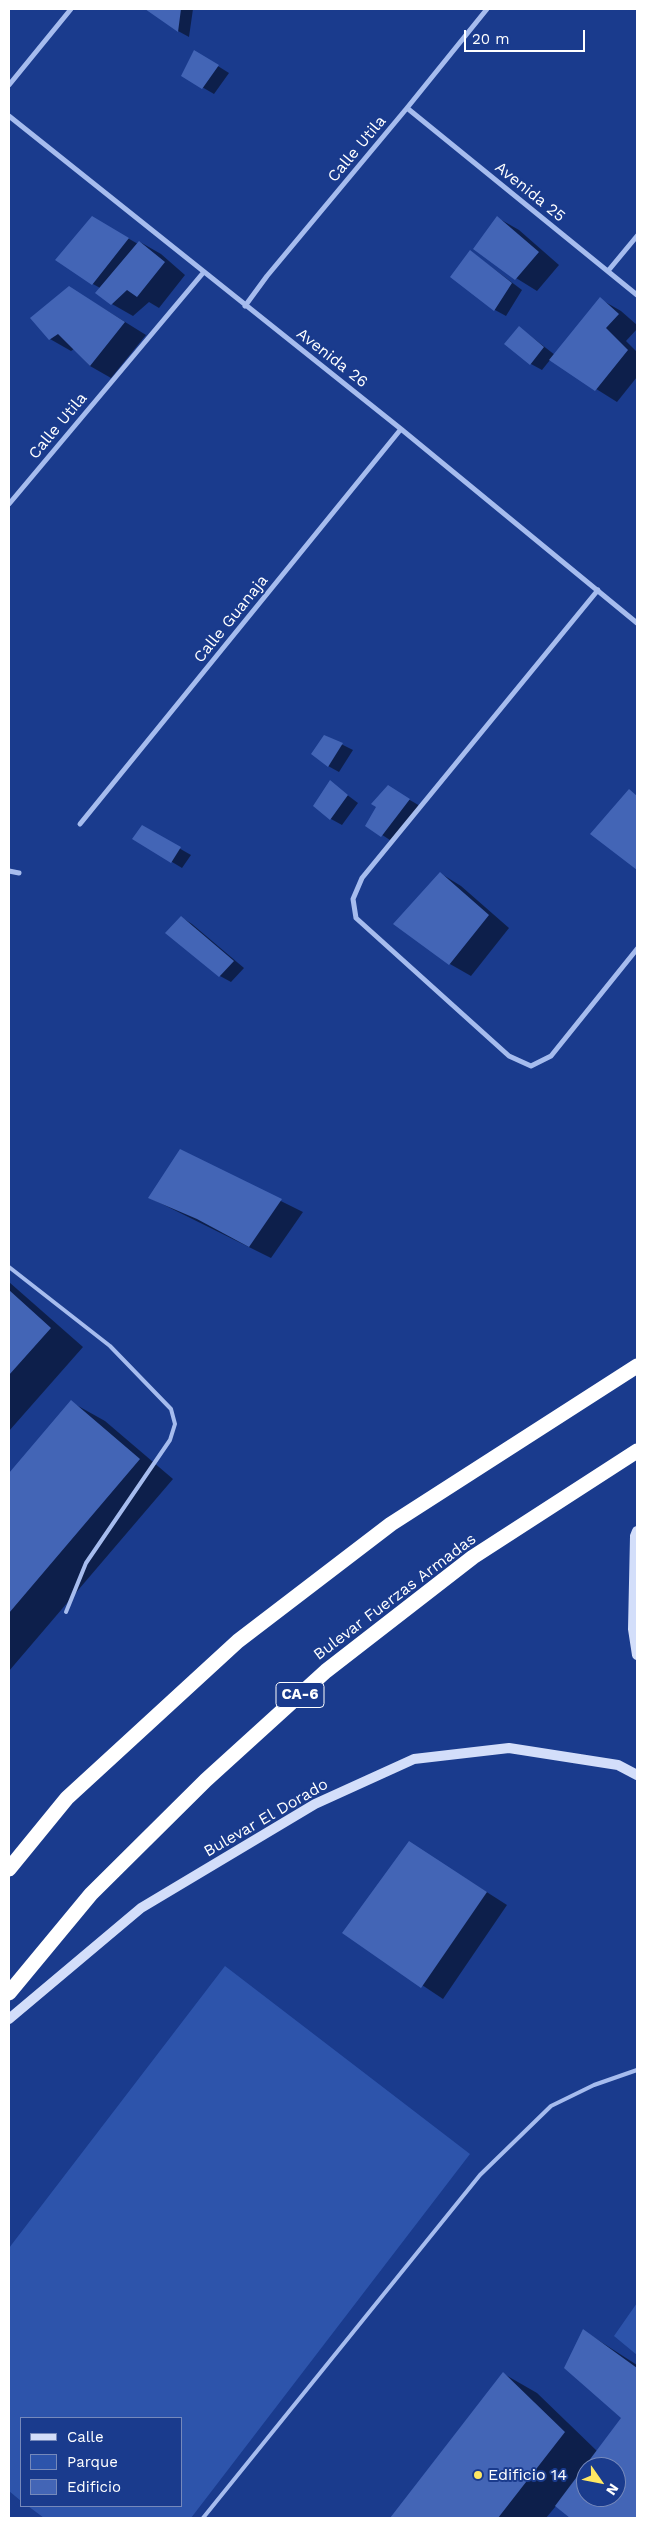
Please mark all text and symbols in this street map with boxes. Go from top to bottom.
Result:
scale bar [466,20,587,52]
text: 20 m [472,30,510,48]
street label: Calle Utila [324,112,390,186]
street label: Avenida 25 [491,158,569,226]
street label: Avenida 26 [292,324,372,392]
street label: Calle Utila [25,389,91,463]
street label: Calle Guanaja [190,571,272,667]
street label: Bulevar Fuerzas Armadas [310,1530,480,1664]
road number: CA-6 [276,1682,324,1708]
street label: Bulevar El Dorado [201,1775,331,1861]
legend [20,2417,182,2507]
text: Calle [67,2428,104,2446]
text: Parque [67,2453,118,2471]
north arrow [576,2457,626,2507]
place label: Edificio 14 [488,2465,567,2485]
marker: Edificio 14 [472,2469,484,2481]
text: Edificio [67,2478,121,2496]
text: N [603,2481,622,2498]

